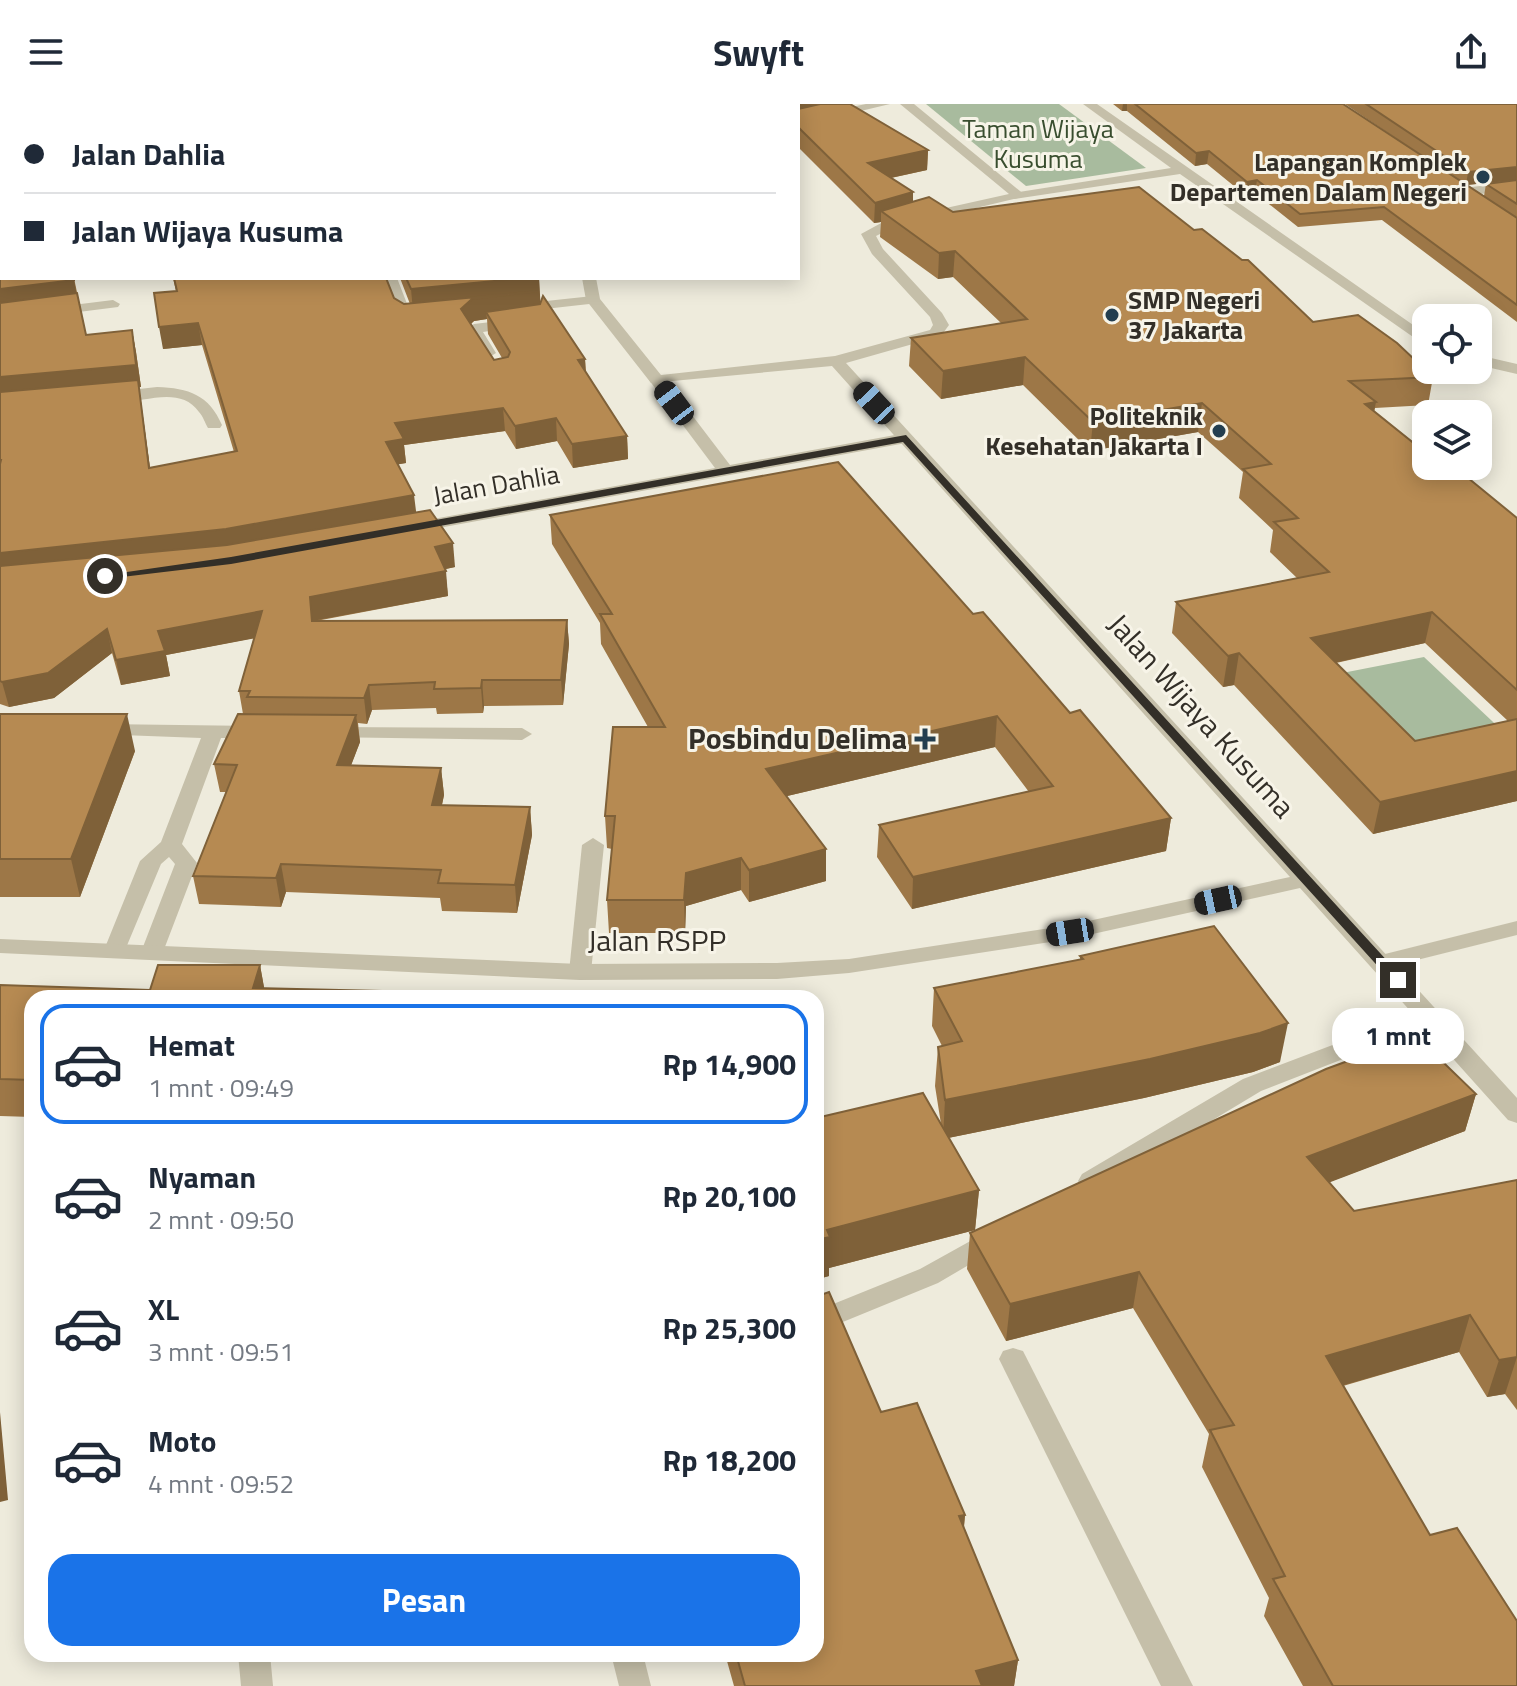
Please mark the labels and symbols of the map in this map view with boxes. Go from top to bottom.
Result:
park label: Taman Wijaya Kusuma [962,109,1114,178]
place label: Lapangan Komplek Departemen Dalam Negeri [1170,142,1468,211]
marker: Lapangan Komplek Departemen Dalam Negeri [1474,168,1492,186]
place label: SMP Negeri 37 Jakarta [1128,280,1260,349]
marker: SMP Negeri 37 Jakarta [1103,306,1121,324]
car [650,377,698,429]
car [849,377,899,429]
place label: Politeknik Kesehatan Jakarta I [985,396,1204,465]
marker: Politeknik Kesehatan Jakarta I [1210,422,1228,440]
street label: Jalan Dahlia [430,454,562,515]
route start [87,558,123,594]
street label: Jalan Wijaya Kusuma [1097,603,1306,828]
place label: Posbindu Delima [688,715,907,761]
marker: Posbindu Delima [914,728,936,750]
car [1192,883,1244,917]
car [1044,916,1096,948]
street label: Jalan RSPP [588,917,726,963]
route end [1380,962,1416,998]
callout: 1 mnt [1332,1008,1464,1064]

